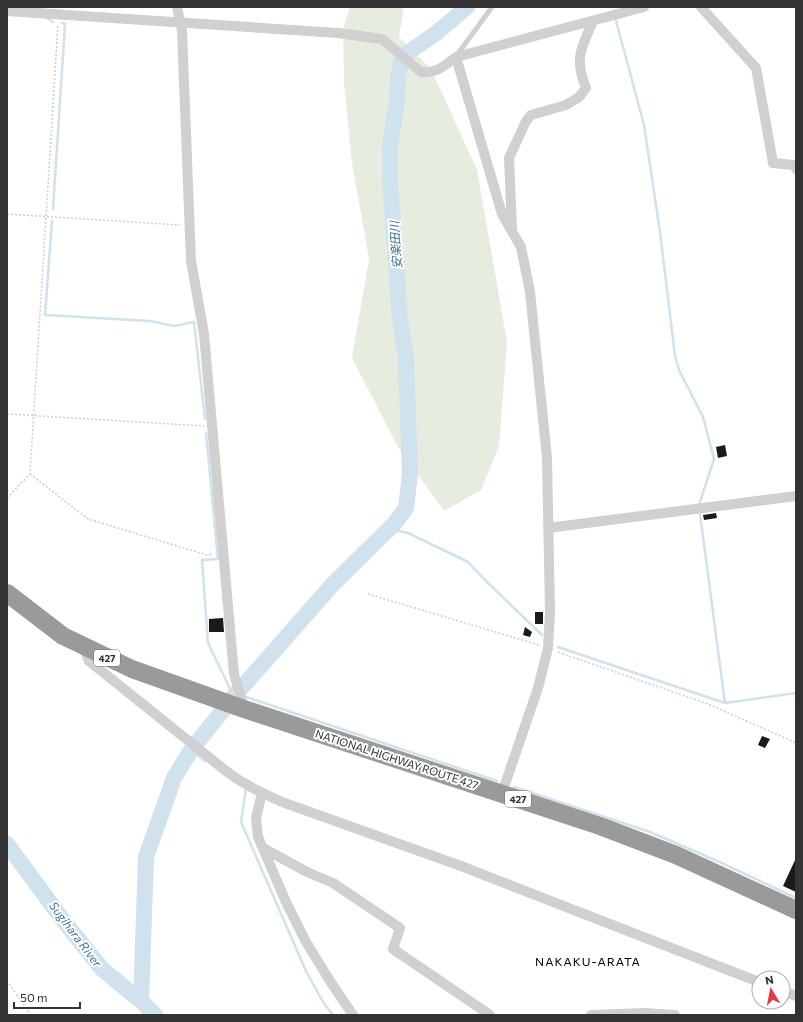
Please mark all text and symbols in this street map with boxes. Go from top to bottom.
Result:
water label: 安楽田川 [386,219,404,269]
road number: 427 [94,650,120,666]
street label: NATIONAL HIGHWAY ROUTE 427 [314,726,480,792]
road number: 427 [505,791,531,807]
water label: Sugihara River [47,899,106,970]
district label: NAKAKU-ARATA [535,954,641,968]
north arrow [751,970,791,1010]
text: N [764,973,774,987]
scale bar [14,984,80,1010]
text: 50 m [20,990,48,1004]

